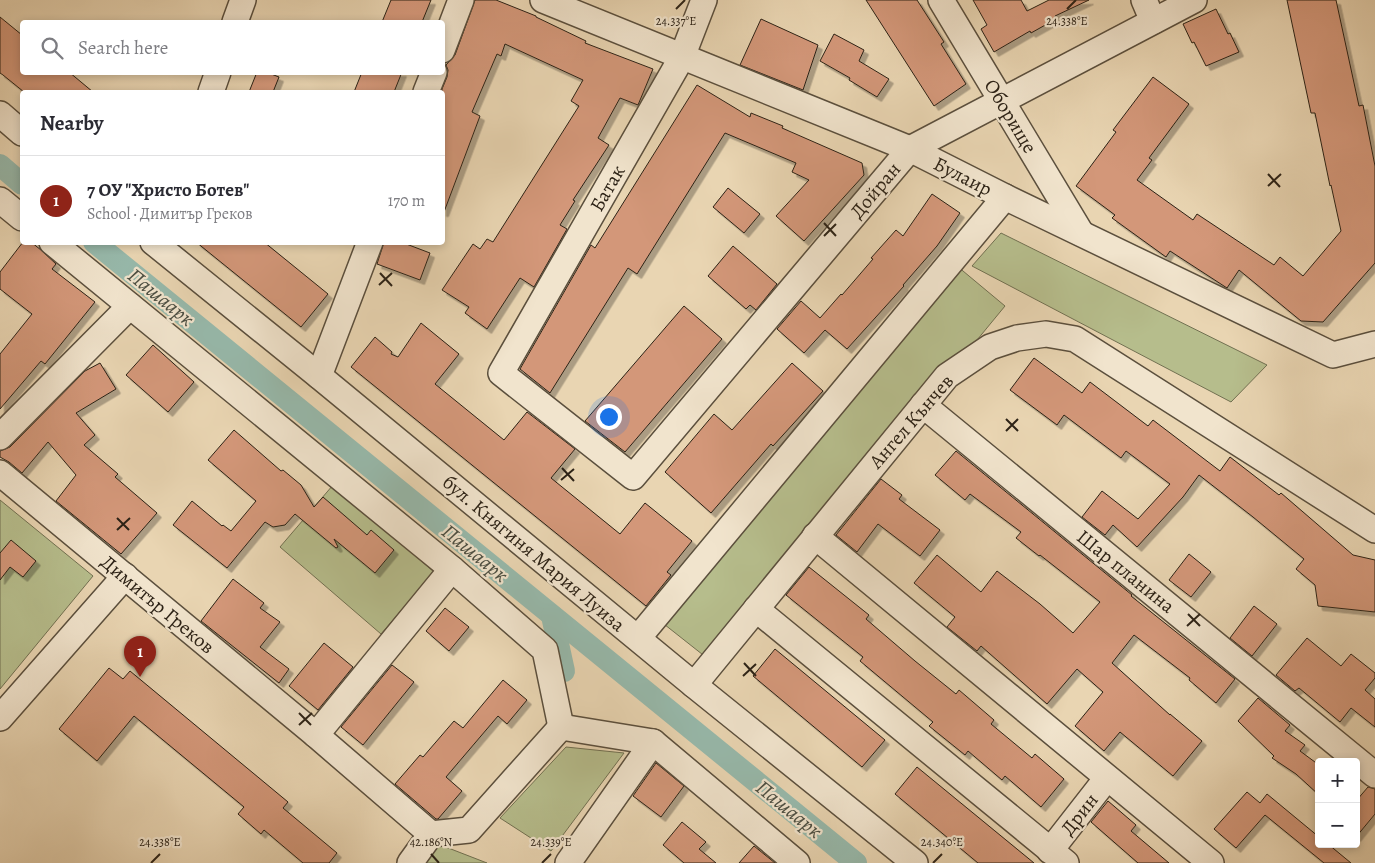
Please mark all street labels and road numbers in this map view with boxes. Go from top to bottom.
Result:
street label: Оборище [978,74,1043,158]
street label: Булаир [929,150,997,203]
street label: Дойран [844,156,907,224]
street label: Батак [583,160,632,216]
street label: Ангел Кънчев [862,368,960,475]
street label: бул. Княгиня Мария Луиза [437,469,631,638]
street label: Шар планина [1071,523,1181,620]
street label: Димитър Греков [95,549,220,660]
street label: Дрин [1054,788,1104,841]

